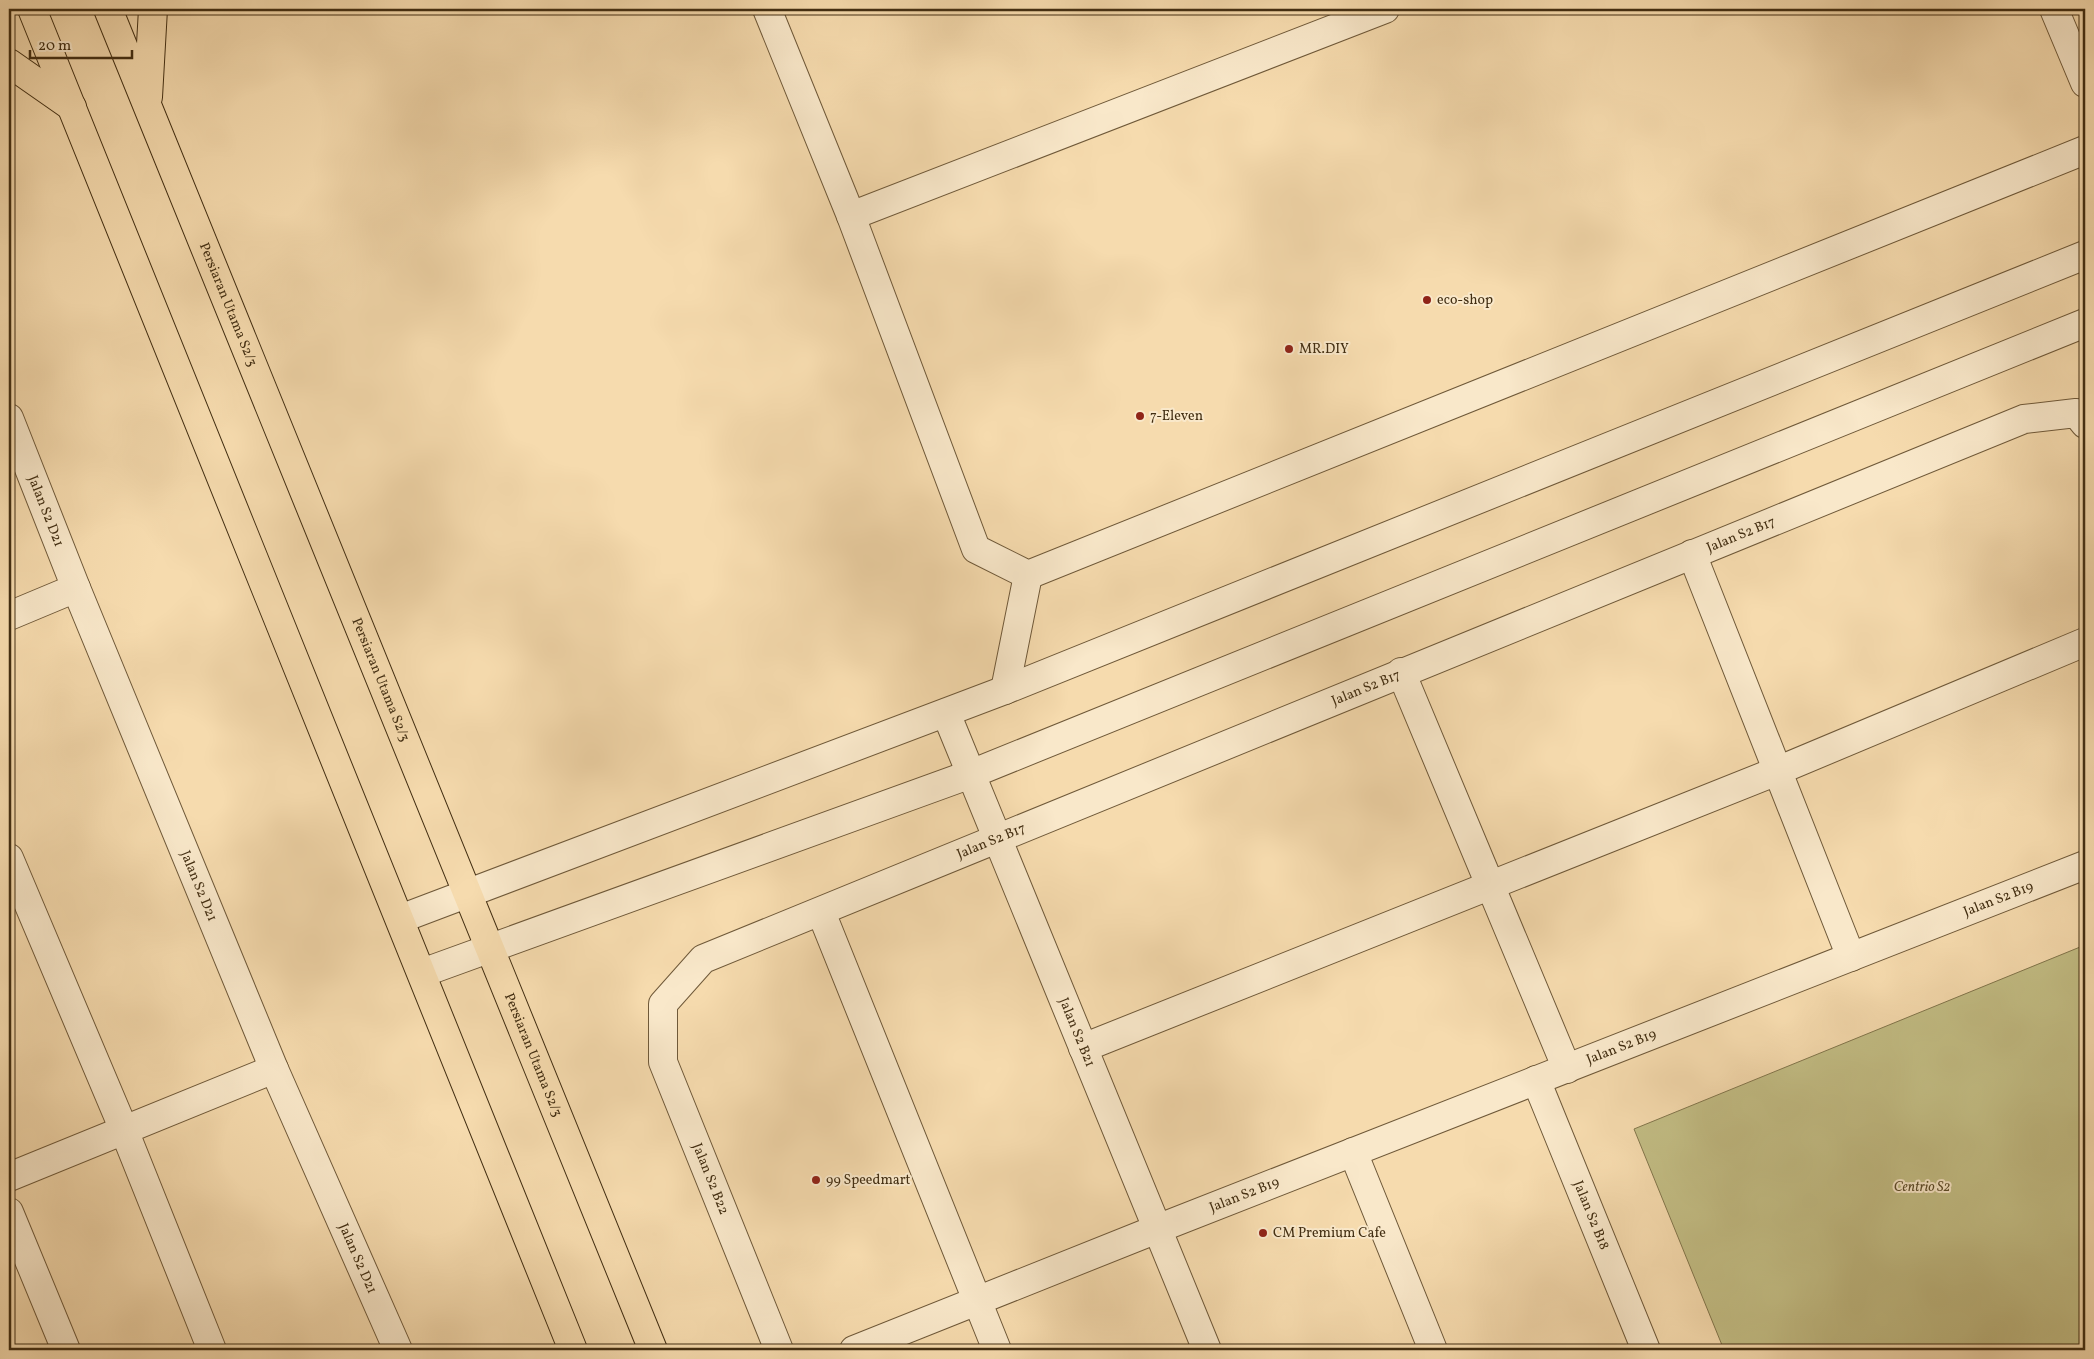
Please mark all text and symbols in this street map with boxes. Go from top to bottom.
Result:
scale bar [30,28,132,60]
text: 20 m [38,36,71,57]
street label: Persiaran Utama S2/3 [194,240,262,369]
place label: eco-shop [1437,291,1493,310]
marker: eco-shop [1421,294,1433,306]
place label: MR.DIY [1299,340,1349,359]
marker: MR.DIY [1283,343,1295,355]
place label: 7-Eleven [1150,407,1203,426]
marker: 7-Eleven [1134,410,1146,422]
street label: Jalan S2 D21 [23,473,68,550]
street label: Jalan S2 B17 [1704,512,1778,557]
street label: Persiaran Utama S2/3 [347,615,414,745]
street label: Jalan S2 B17 [1329,665,1404,711]
street label: Jalan S2 B17 [954,819,1029,864]
street label: Jalan S2 D21 [176,848,222,924]
street label: Jalan S2 B19 [1961,877,2036,921]
street label: Persiaran Utama S2/3 [499,990,567,1120]
street label: Jalan S2 B21 [1054,995,1100,1070]
street label: Jalan S2 B19 [1584,1025,1659,1069]
street label: Jalan S2 B22 [687,1140,733,1218]
place label: 99 Speedmart [826,1171,911,1190]
street label: Jalan S2 B19 [1207,1173,1282,1217]
marker: 99 Speedmart [810,1174,822,1186]
street label: Jalan S2 B18 [1568,1178,1614,1253]
park label: Centrio S2 [1894,1178,1951,1197]
street label: Jalan S2 D21 [334,1220,381,1297]
place label: CM Premium Cafe [1273,1224,1386,1243]
marker: CM Premium Cafe [1257,1227,1269,1239]

